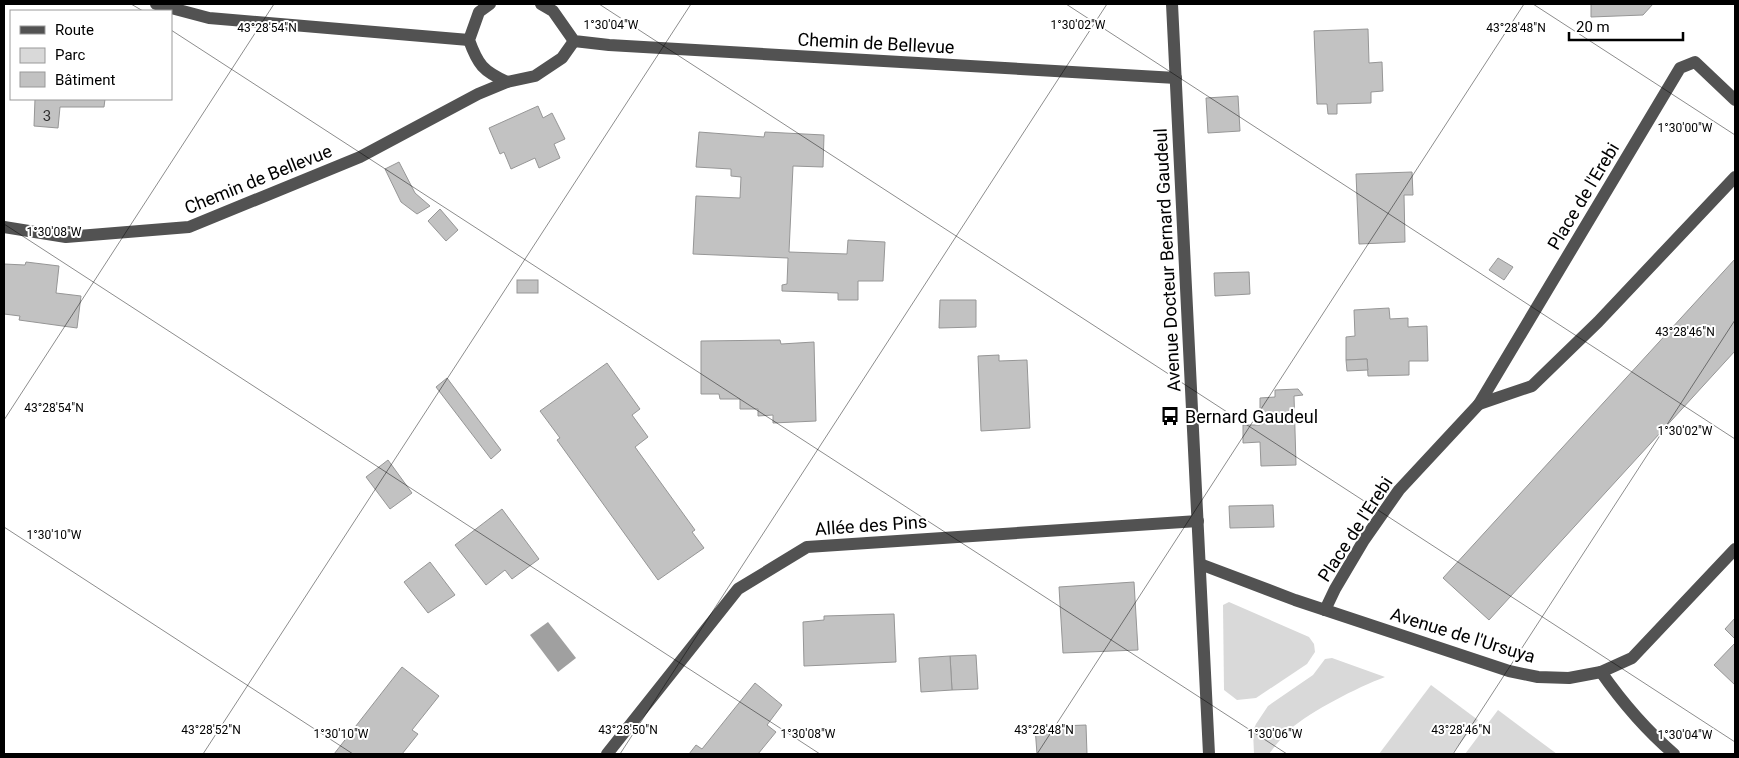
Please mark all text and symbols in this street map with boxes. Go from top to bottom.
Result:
legend [10,10,172,100]
scale bar [1569,10,1683,42]
text: 1°30'04"W [584,18,639,32]
text: 1°30'02"W [1051,18,1106,32]
text: 20 m [1576,18,1610,36]
text: Route [55,21,94,39]
text: 43°28'54"N [237,21,297,35]
text: 43°28'48"N [1486,21,1546,35]
street label: Chemin de Bellevue [797,28,955,58]
text: Parc [55,46,85,64]
text: Bâtiment [55,71,115,89]
house number: 3 [43,107,51,125]
text: 1°30'00"W [1658,121,1713,135]
street label: Avenue Docteur Bernard Gaudeul [1150,128,1184,392]
street label: Place de l'Erebi [1543,139,1623,253]
street label: Chemin de Bellevue [181,140,335,218]
text: 1°30'08"W [27,225,82,239]
text: 43°28'46"N [1655,325,1715,339]
text: 43°28'54"N [24,401,84,415]
bus stop icon: Bernard Gaudeul [1159,405,1181,427]
place label: Bernard Gaudeul [1185,406,1318,427]
text: 1°30'02"W [1658,424,1713,438]
street label: Place de l'Erebi [1313,473,1397,585]
street label: Allée des Pins [814,511,928,539]
text: 1°30'10"W [27,528,82,542]
street label: Avenue de l'Ursuya [1388,603,1538,667]
text: 43°28'52"N [181,723,241,737]
text: 43°28'50"N [598,723,658,737]
text: 43°28'48"N [1014,723,1074,737]
text: 43°28'46"N [1431,723,1491,737]
text: 1°30'10"W [314,727,369,741]
text: 1°30'08"W [781,727,836,741]
text: 1°30'06"W [1248,727,1303,741]
text: 1°30'04"W [1658,728,1713,742]

